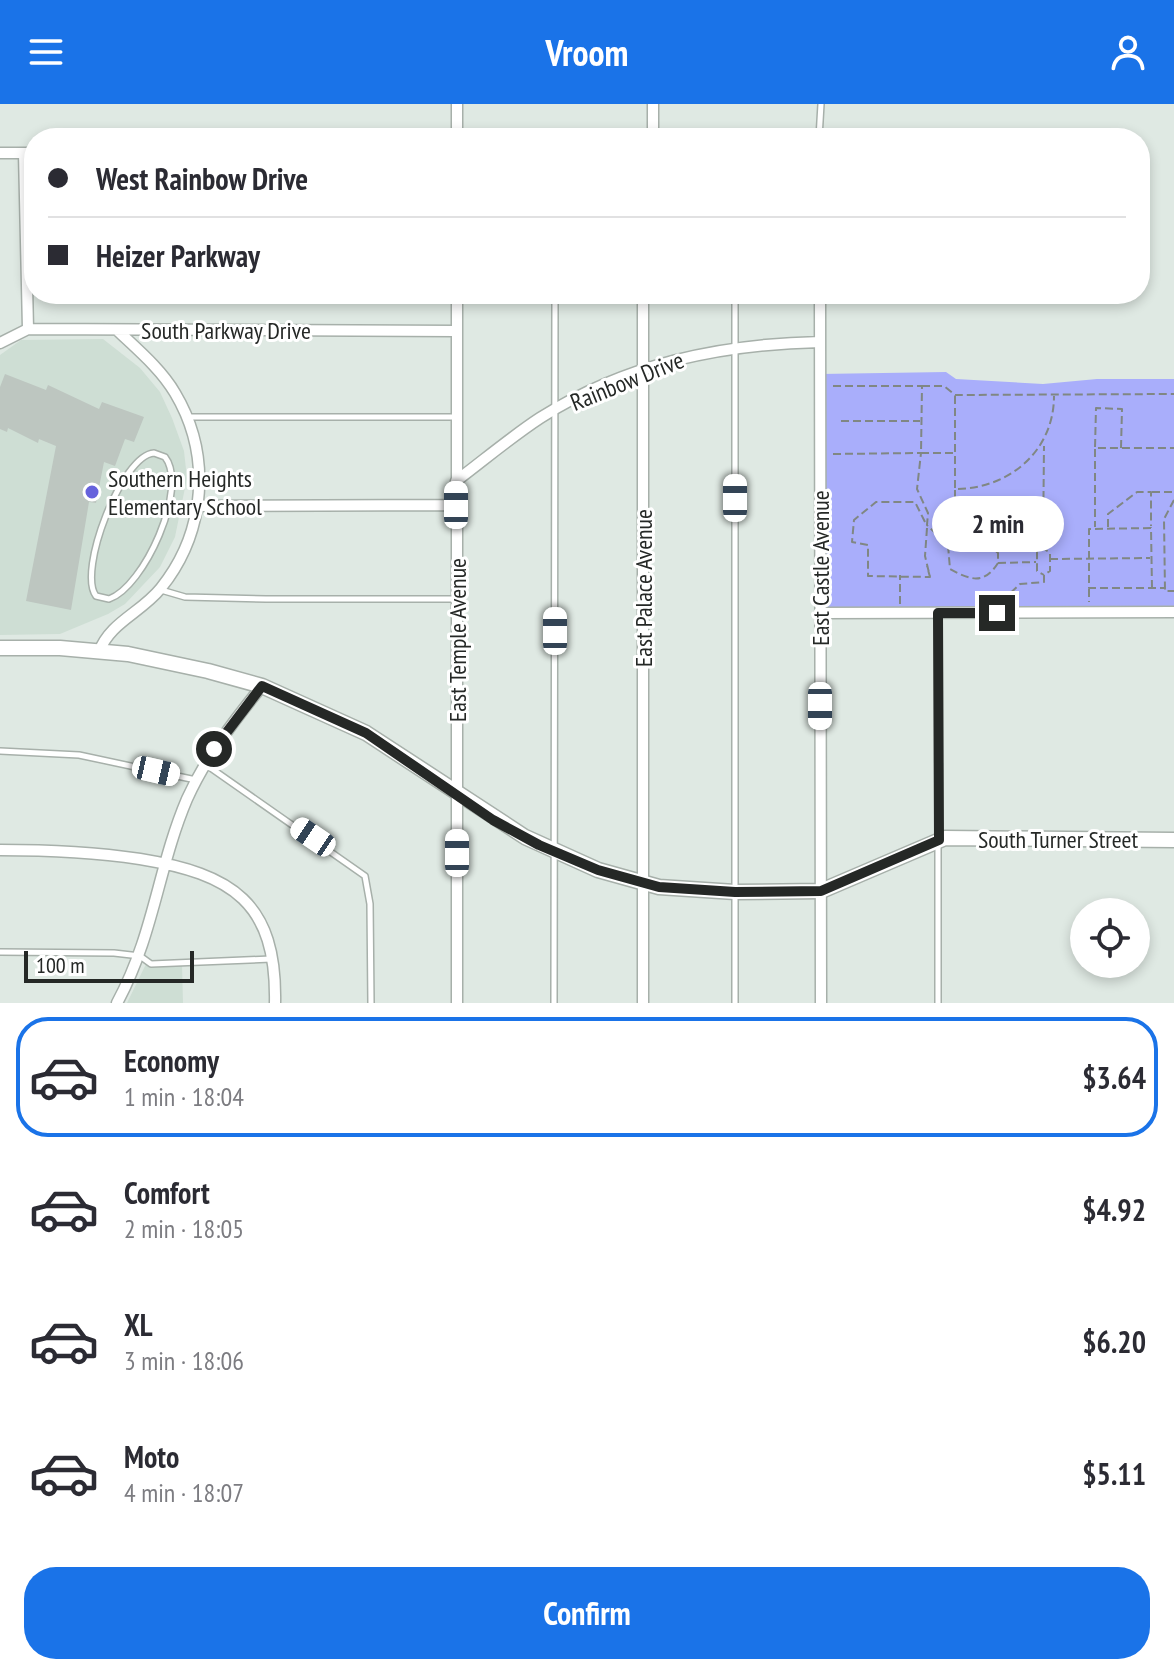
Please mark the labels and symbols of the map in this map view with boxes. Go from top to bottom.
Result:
street label: South Parkway Drive [141,315,311,346]
street label: Rainbow Drive [566,344,688,418]
place label: Southern Heights Elementary School [108,463,262,522]
car [723,474,747,522]
car [444,481,468,529]
marker: Southern Heights Elementary School [83,483,101,501]
street label: East Castle Avenue [805,490,836,646]
callout: 2 min [931,497,1063,553]
street label: East Palace Avenue [628,509,659,667]
street label: East Temple Avenue [442,558,473,722]
route end [979,595,1015,631]
car [543,607,567,655]
car [808,682,832,730]
route start [196,731,232,767]
car [130,754,182,788]
car [286,814,340,860]
street label: South Turner Street [978,824,1138,855]
car [445,829,469,877]
scale bar [24,947,194,983]

